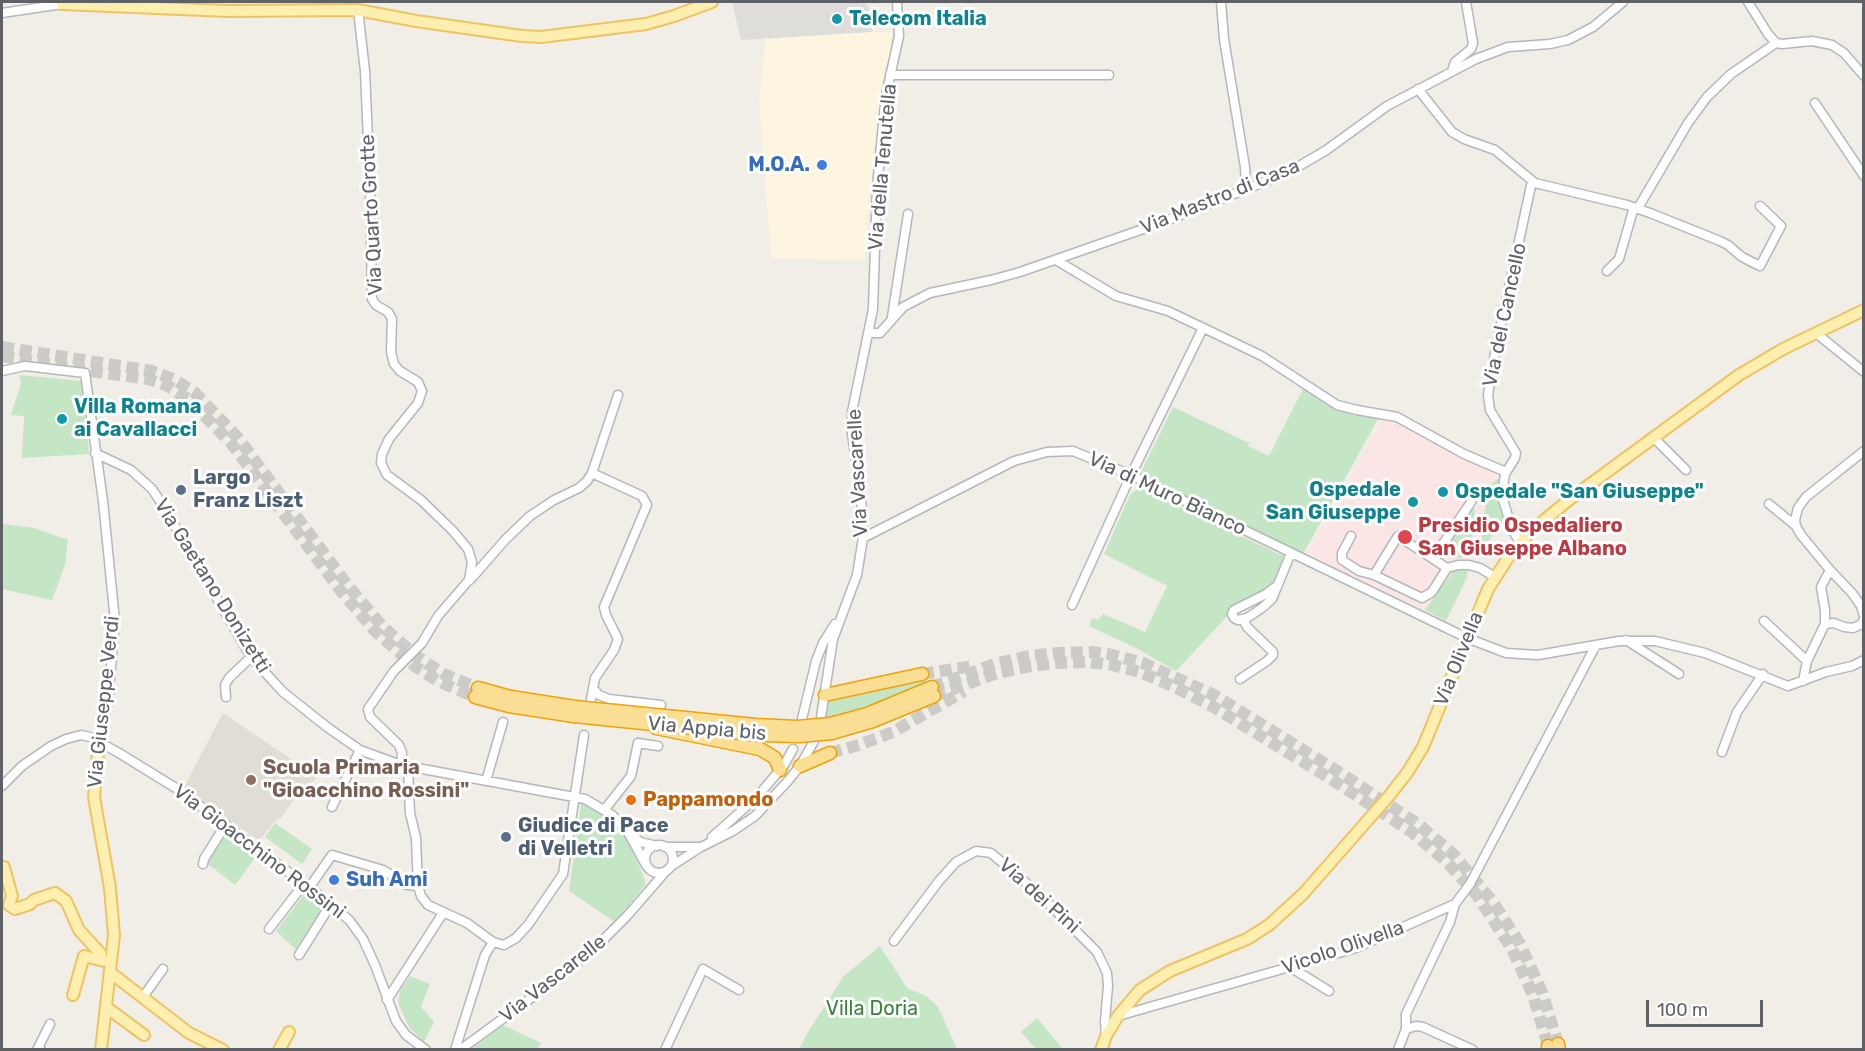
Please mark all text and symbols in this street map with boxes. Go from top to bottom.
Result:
place label: Telecom Italia [849,7,987,31]
marker: Telecom Italia [830,12,844,26]
street label: Via della Tenutella [864,83,902,251]
street label: Via Quarto Grotte [356,134,388,296]
place label: M.O.A. [748,153,810,177]
street label: Via Mastro di Casa [1137,154,1303,240]
marker: M.O.A. [815,158,829,172]
street label: Via del Cancello [1478,241,1532,389]
place label: Villa Romana ai Cavallacci [74,395,202,442]
street label: Via Vascarelle [843,408,873,538]
marker: Villa Romana ai Cavallacci [55,412,69,426]
street label: Via di Muro Bianco [1084,447,1250,541]
place label: Largo Franz Liszt [193,466,303,513]
place label: Ospedale San Giuseppe [1266,478,1401,525]
place label: Ospedale "San Giuseppe" [1455,480,1704,504]
marker: Largo Franz Liszt [174,483,188,497]
marker: Ospedale "San Giuseppe" [1436,485,1450,499]
street label: Via Gaetano Donizetti [149,494,275,678]
marker: Ospedale San Giuseppe [1406,495,1420,509]
place label: Presidio Ospedaliero San Giuseppe Albano [1418,514,1627,561]
marker: Presidio Ospedaliero San Giuseppe Albano [1396,528,1414,546]
street label: Via Olivella [1429,608,1489,710]
street label: Via Giuseppe Verdi [83,615,125,789]
street label: Via Appia bis [647,712,767,746]
place label: Scuola Primaria "Gioacchino Rossini" [263,756,469,803]
marker: Scuola Primaria "Gioacchino Rossini" [244,773,258,787]
street label: Via Gioacchino Rossini [168,780,350,924]
place label: Pappamondo [643,788,773,812]
marker: Pappamondo [624,793,638,807]
place label: Giudice di Pace di Velletri [518,814,669,861]
marker: Giudice di Pace di Velletri [499,830,513,844]
street label: Via dei Pini [993,853,1085,939]
place label: Suh Ami [346,868,428,892]
marker: Suh Ami [327,873,341,887]
street label: Vicolo Olivella [1279,916,1407,980]
street label: Via Vascarelle [495,930,611,1028]
scale bar [1649,988,1766,1026]
park label: Villa Doria [826,997,918,1021]
text: 100 m [1657,999,1708,1021]

